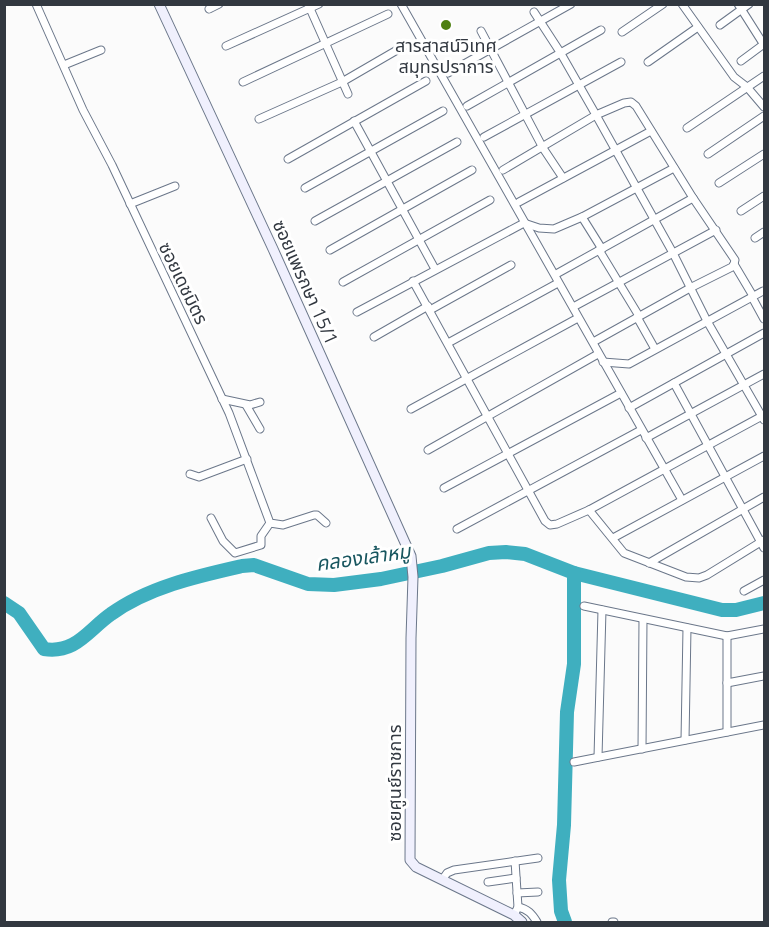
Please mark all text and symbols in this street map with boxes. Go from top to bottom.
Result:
marker: สารสาสน์วิเทศ สมุทรปราการ [439,18,453,32]
place label: สารสาสน์วิเทศ สมุทรปราการ [395,33,497,78]
street label: ซอยแพรกษา 15/1 [268,216,344,348]
street label: ซอยเดชมิตร [154,238,214,328]
water label: คลองเล้าหมู [314,537,414,577]
street label: ซอยศูนย์ราชการ [382,724,407,841]

